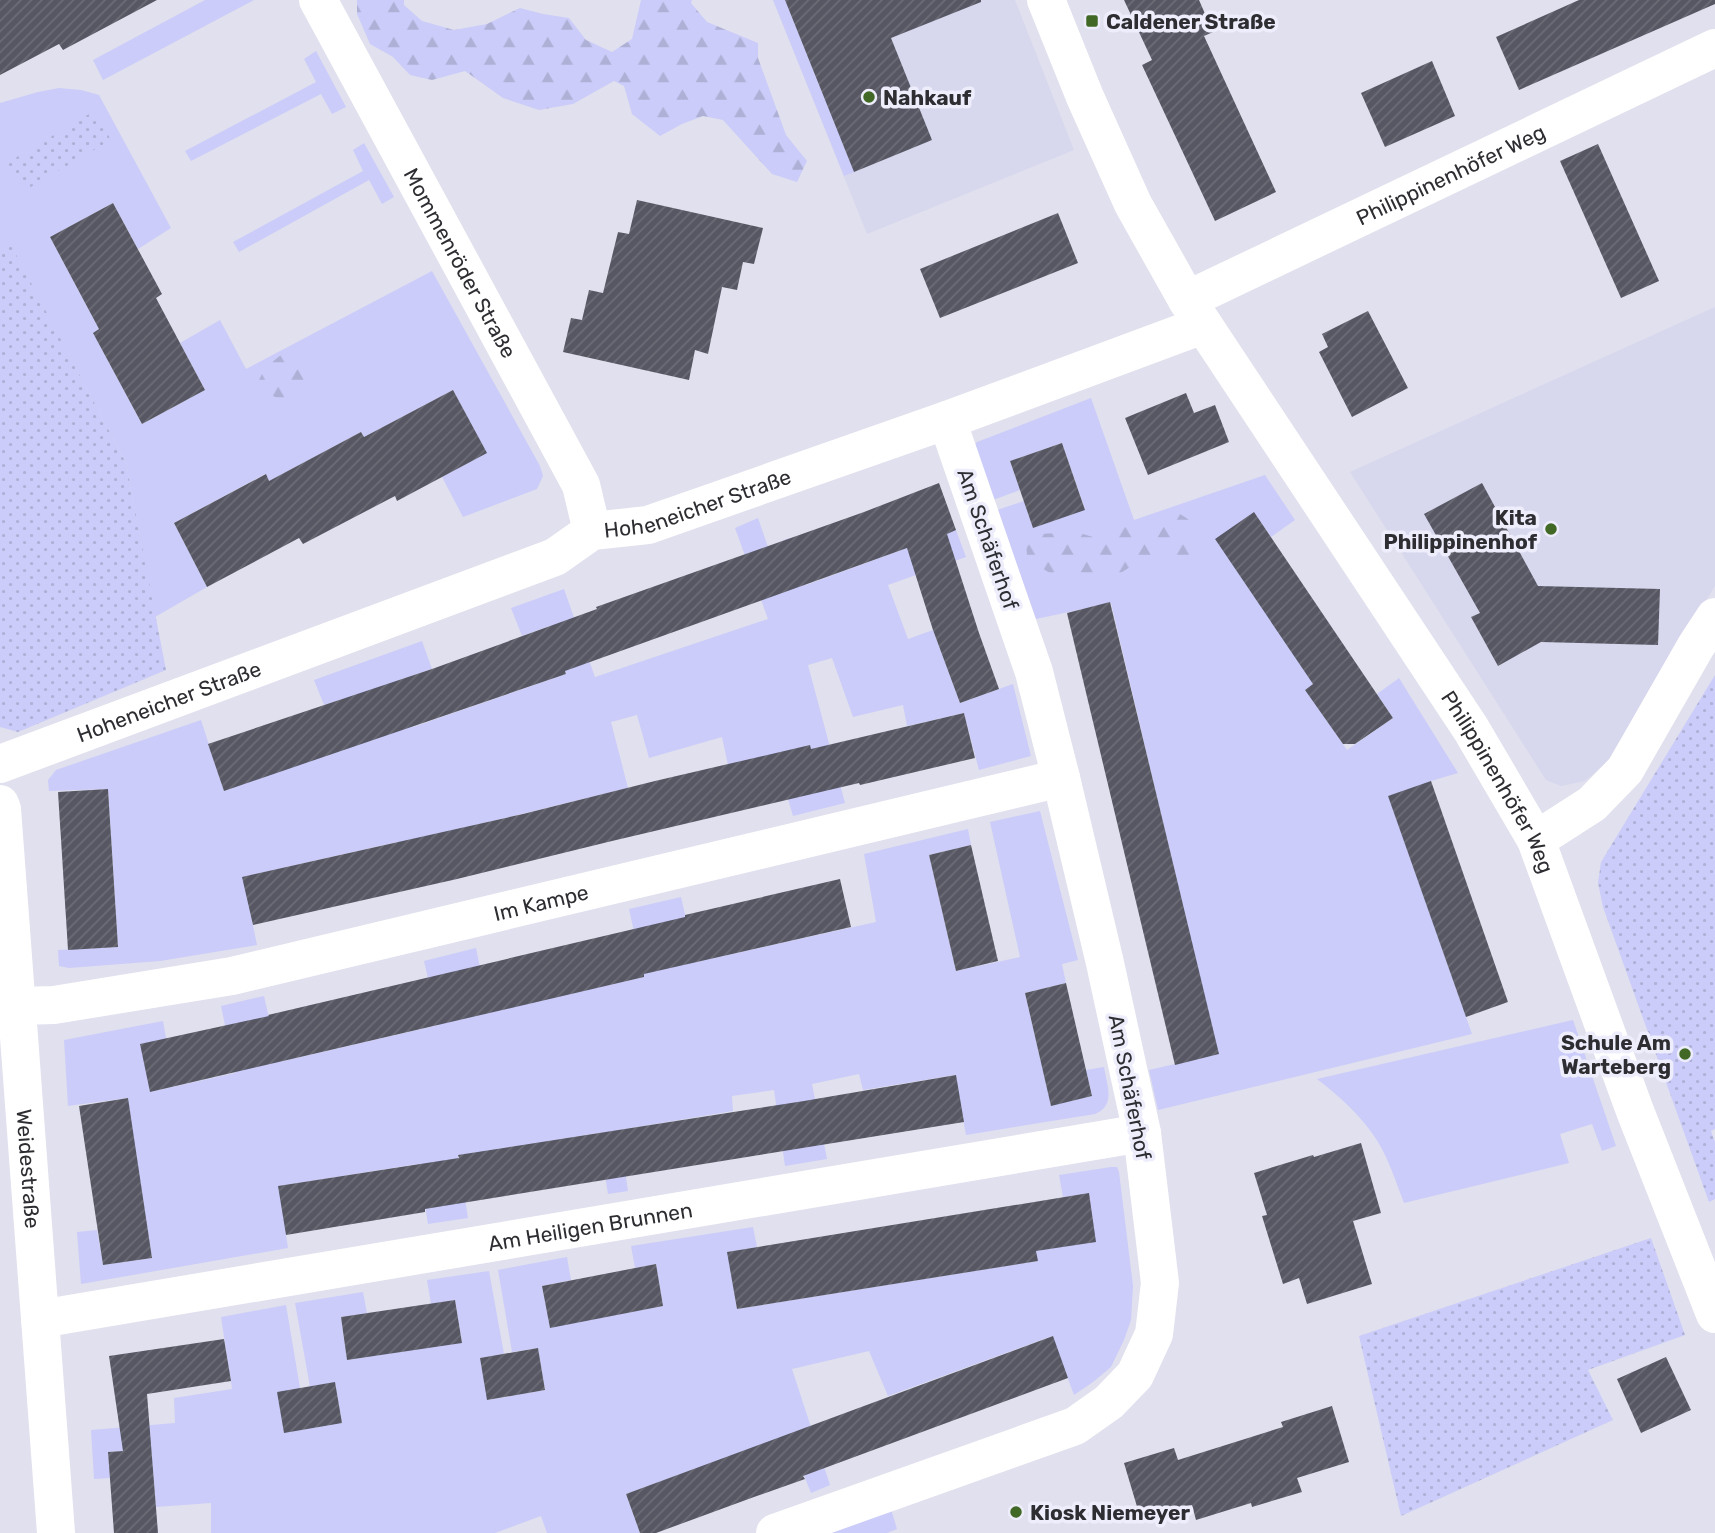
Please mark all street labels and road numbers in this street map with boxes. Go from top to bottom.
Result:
street label: Philippinenhöfer Weg [1352,119,1549,230]
street label: Mommenröder Straße [399,164,522,362]
street label: Hoheneicher Straße [603,463,794,542]
street label: Am Schäferhof [952,465,1024,613]
street label: Hoheneicher Straße [73,655,264,747]
street label: Philippinenhöfer Weg [1436,686,1559,876]
street label: Im Kampe [491,879,591,926]
street label: Am Schäferhof [1104,1012,1156,1162]
street label: Weidestraße [12,1108,46,1229]
street label: Am Heiligen Brunnen [486,1197,694,1256]

